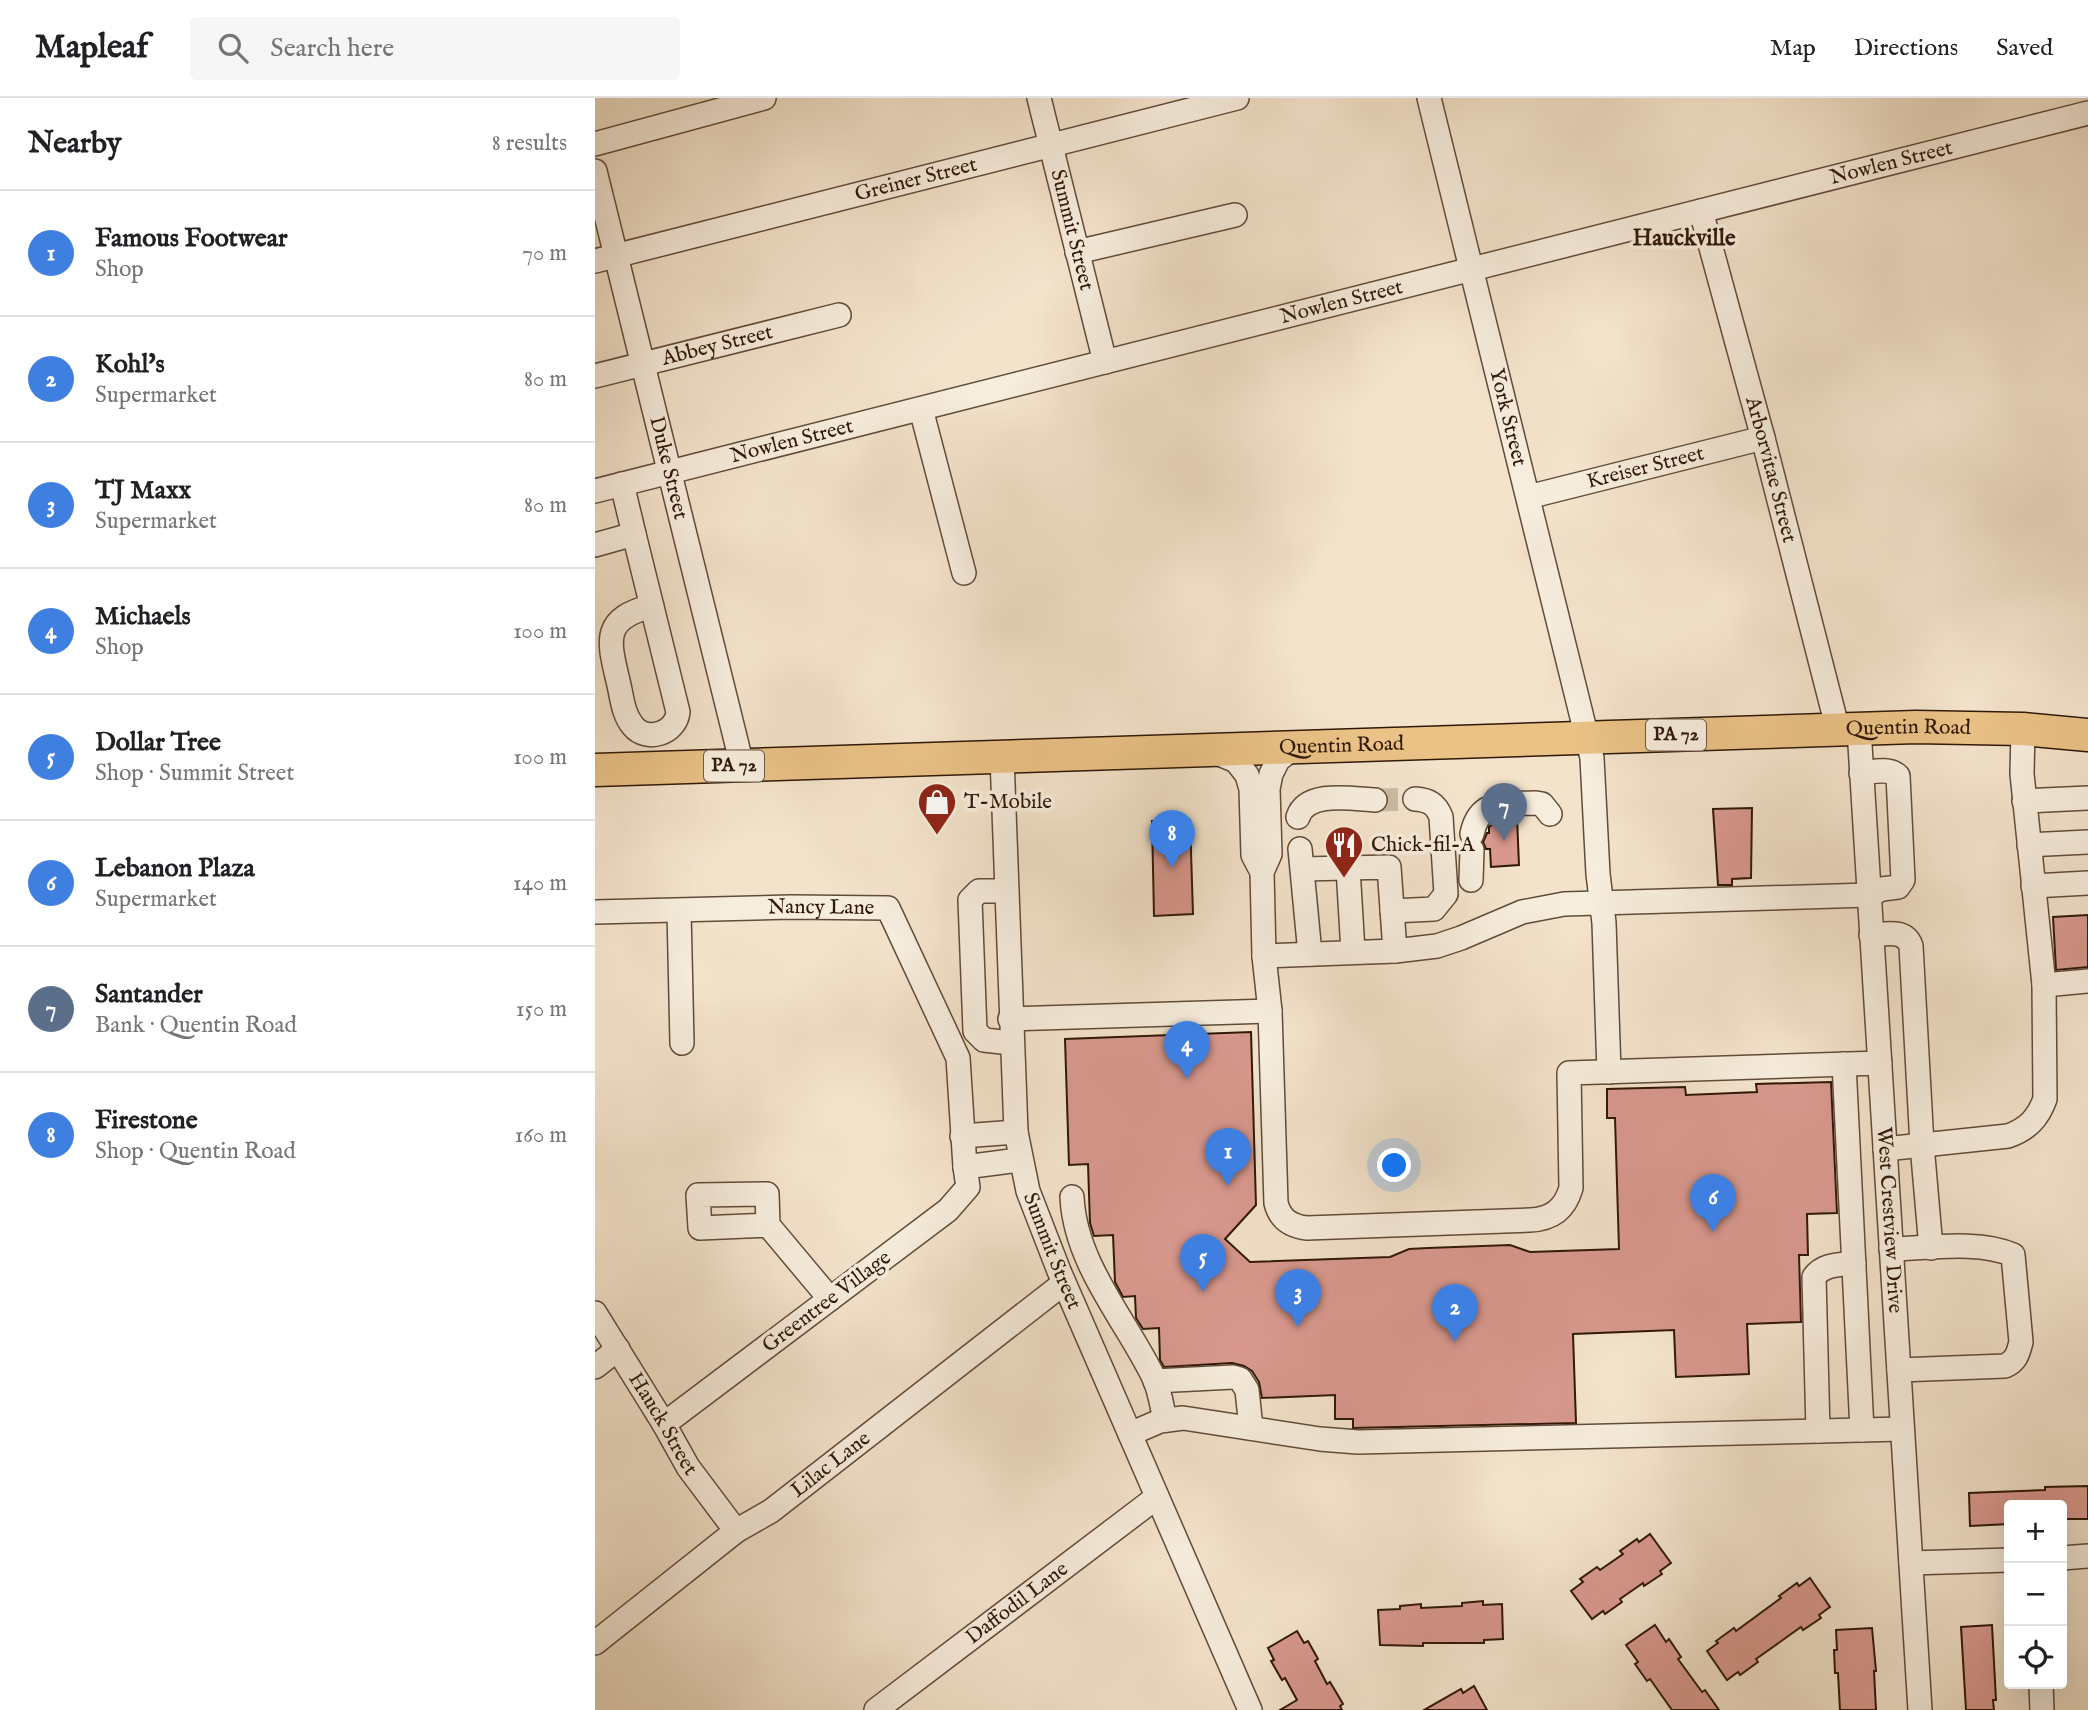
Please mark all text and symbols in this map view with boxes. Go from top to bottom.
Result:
search box [190,17,680,80]
text: Mapleaf [35,27,148,69]
icon: search [214,29,252,67]
text: Search here [270,32,394,65]
text: Map [1770,33,1816,64]
text: Directions [1854,33,1958,64]
text: Saved [1996,33,2053,64]
text: Nearby [28,125,121,163]
text: 8 results [492,129,567,158]
street label: Nowlen Street [1827,134,1955,191]
street label: Greiner Street [852,151,980,208]
street label: Summit Street [1044,167,1100,293]
text: Famous Footwear [95,222,288,255]
district label: Hauckville [1632,224,1736,253]
text: 1 [47,239,55,268]
text: 70 m [522,239,567,268]
text: Shop [95,255,144,284]
street label: Nowlen Street [1277,274,1406,331]
street label: Abbey Street [658,319,776,373]
text: Kohl's [95,348,165,381]
text: 2 [46,365,56,394]
text: 80 m [524,365,567,394]
street label: York Street [1483,366,1533,469]
text: Supermarket [95,381,217,410]
street label: Arborvitae Street [1739,393,1803,546]
street label: Nowlen Street [728,413,856,470]
street label: Duke Street [643,414,694,522]
street label: Kreiser Street [1584,440,1707,495]
text: TJ Maxx [95,474,191,507]
text: 3 [47,491,55,520]
text: 80 m [524,491,567,520]
text: Supermarket [95,507,217,536]
text: Michaels [95,600,191,633]
text: 4 [45,617,57,646]
text: 100 m [513,617,567,646]
text: Shop [95,633,144,662]
street label: Quentin Road [1845,713,1972,743]
road number: PA 72 [1646,720,1706,750]
text: Dollar Tree [95,726,221,759]
street label: Quentin Road [1279,730,1405,761]
text: 5 [47,743,55,772]
text: 100 m [513,743,567,772]
road number: PA 72 [704,750,764,782]
text: Shop · Summit Street [95,759,294,788]
shop icon: T-Mobile [916,781,958,836]
pin: 7 [1481,783,1527,841]
place label: T-Mobile [964,789,1052,816]
pin: 8 [1149,810,1195,868]
restaurant icon: Chick-fil-A [1323,824,1365,879]
place label: Chick-fil-A [1371,832,1475,859]
text: Lebanon Plaza [95,852,255,885]
text: 6 [46,869,56,898]
text: 140 m [513,869,567,898]
text: Supermarket [95,885,217,914]
street label: Nancy Lane [767,893,875,921]
text: Santander [95,978,203,1011]
text: 7 [46,995,56,1024]
text: 150 m [516,995,567,1024]
text: Bank · Quentin Road [95,1011,297,1040]
pin: 4 [1164,1021,1210,1079]
text: Firestone [95,1104,198,1137]
text: 8 [46,1121,56,1150]
text: 160 m [515,1121,567,1150]
street label: West Crestview Drive [1870,1126,1909,1314]
pin: 1 [1205,1128,1251,1186]
text: Shop · Quentin Road [95,1137,296,1166]
your location [1377,1148,1411,1182]
pin: 6 [1690,1174,1736,1232]
street label: Summit Street [1016,1189,1088,1314]
pin: 5 [1180,1234,1226,1292]
street label: Greentree Village [757,1244,897,1359]
pin: 3 [1275,1269,1321,1327]
pin: 2 [1432,1284,1478,1342]
street label: Hauck Street [622,1367,703,1481]
street label: Lilac Lane [785,1425,876,1504]
map controls [2004,1500,2067,1689]
button: + [2004,1500,2067,1563]
street label: Daffodil Lane [960,1555,1074,1651]
button: − [2004,1563,2067,1626]
button: locate [2004,1626,2067,1689]

